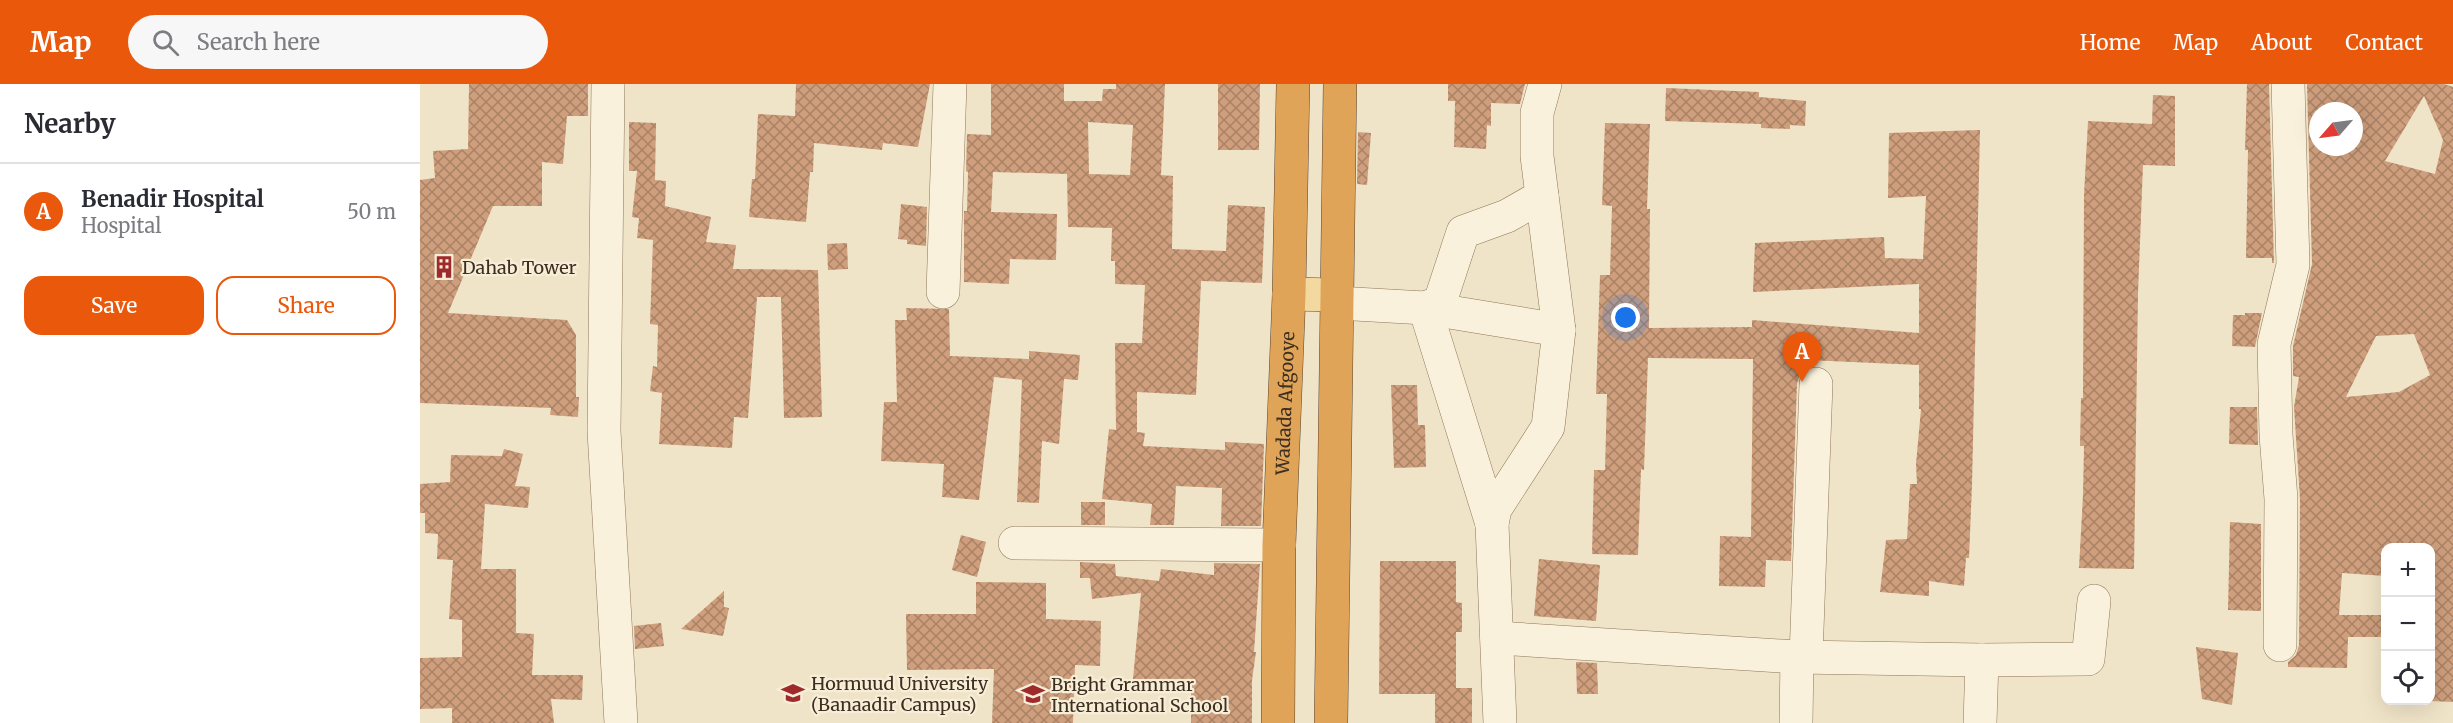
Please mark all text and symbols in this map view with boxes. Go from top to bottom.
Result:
search box [128,15,548,69]
text: Map [30,24,92,60]
icon: search [149,26,182,59]
text: Search here [197,28,320,56]
text: Home [2080,29,2140,56]
text: Map [2173,29,2218,56]
text: About [2251,29,2312,56]
text: Contact [2345,29,2423,56]
north arrow [2309,102,2363,156]
text: Nearby [24,107,116,140]
text: Benadir Hospital [81,185,264,213]
text: A [36,199,51,224]
text: 50 m [347,199,396,224]
text: Hospital [81,213,161,238]
building icon: Dahab Tower [431,254,457,280]
place label: Dahab Tower [462,256,577,279]
button: Save [24,276,204,335]
button: Share [216,276,396,335]
your location [1611,303,1640,332]
street label: Wadada Afgooye [1270,331,1299,476]
pin: A [1782,332,1822,382]
map controls [2381,543,2435,705]
button: + [2381,543,2435,597]
button: − [2381,597,2435,651]
button: locate [2381,651,2435,705]
place label: Hormuud University (Banaadir Campus) [811,672,989,716]
place label: Bright Grammar International School [1051,673,1229,717]
school or university icon: Hormuud University (Banaadir Campus) [780,680,806,706]
school or university icon: Bright Grammar International School [1020,681,1046,707]

